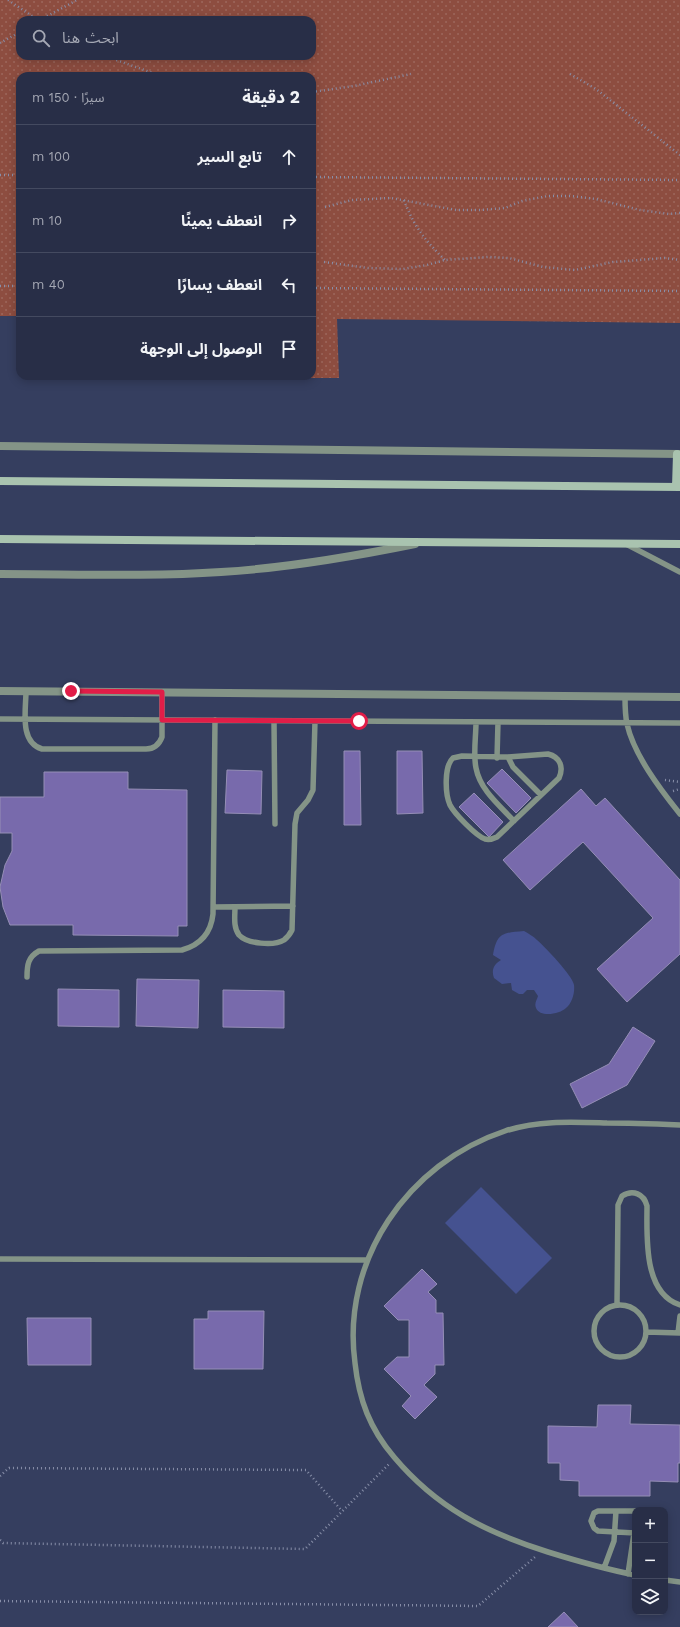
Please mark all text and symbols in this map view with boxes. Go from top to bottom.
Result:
search box [16,16,316,60]
icon: search [30,27,52,49]
text: ابحث هنا [62,29,119,47]
text: 2 دقيقة [242,87,300,107]
text: سيرًا · 150 m [32,90,104,105]
icon: ahead [278,146,300,168]
text: تابع السير [198,148,262,166]
text: 100 m [32,149,70,164]
icon: right [278,210,300,232]
text: انعطف يمينًا [181,212,262,230]
text: 10 m [32,213,62,228]
icon: left [278,274,300,296]
text: انعطف يسارًا [177,276,262,294]
text: 40 m [32,277,65,292]
icon: arrive [278,338,300,360]
text: الوصول إلى الوجهة [140,340,262,358]
route end [62,682,80,700]
route start [350,712,368,730]
map controls [632,1507,668,1615]
button: + [632,1507,668,1543]
button: − [632,1543,668,1579]
button: layers [632,1579,668,1615]

